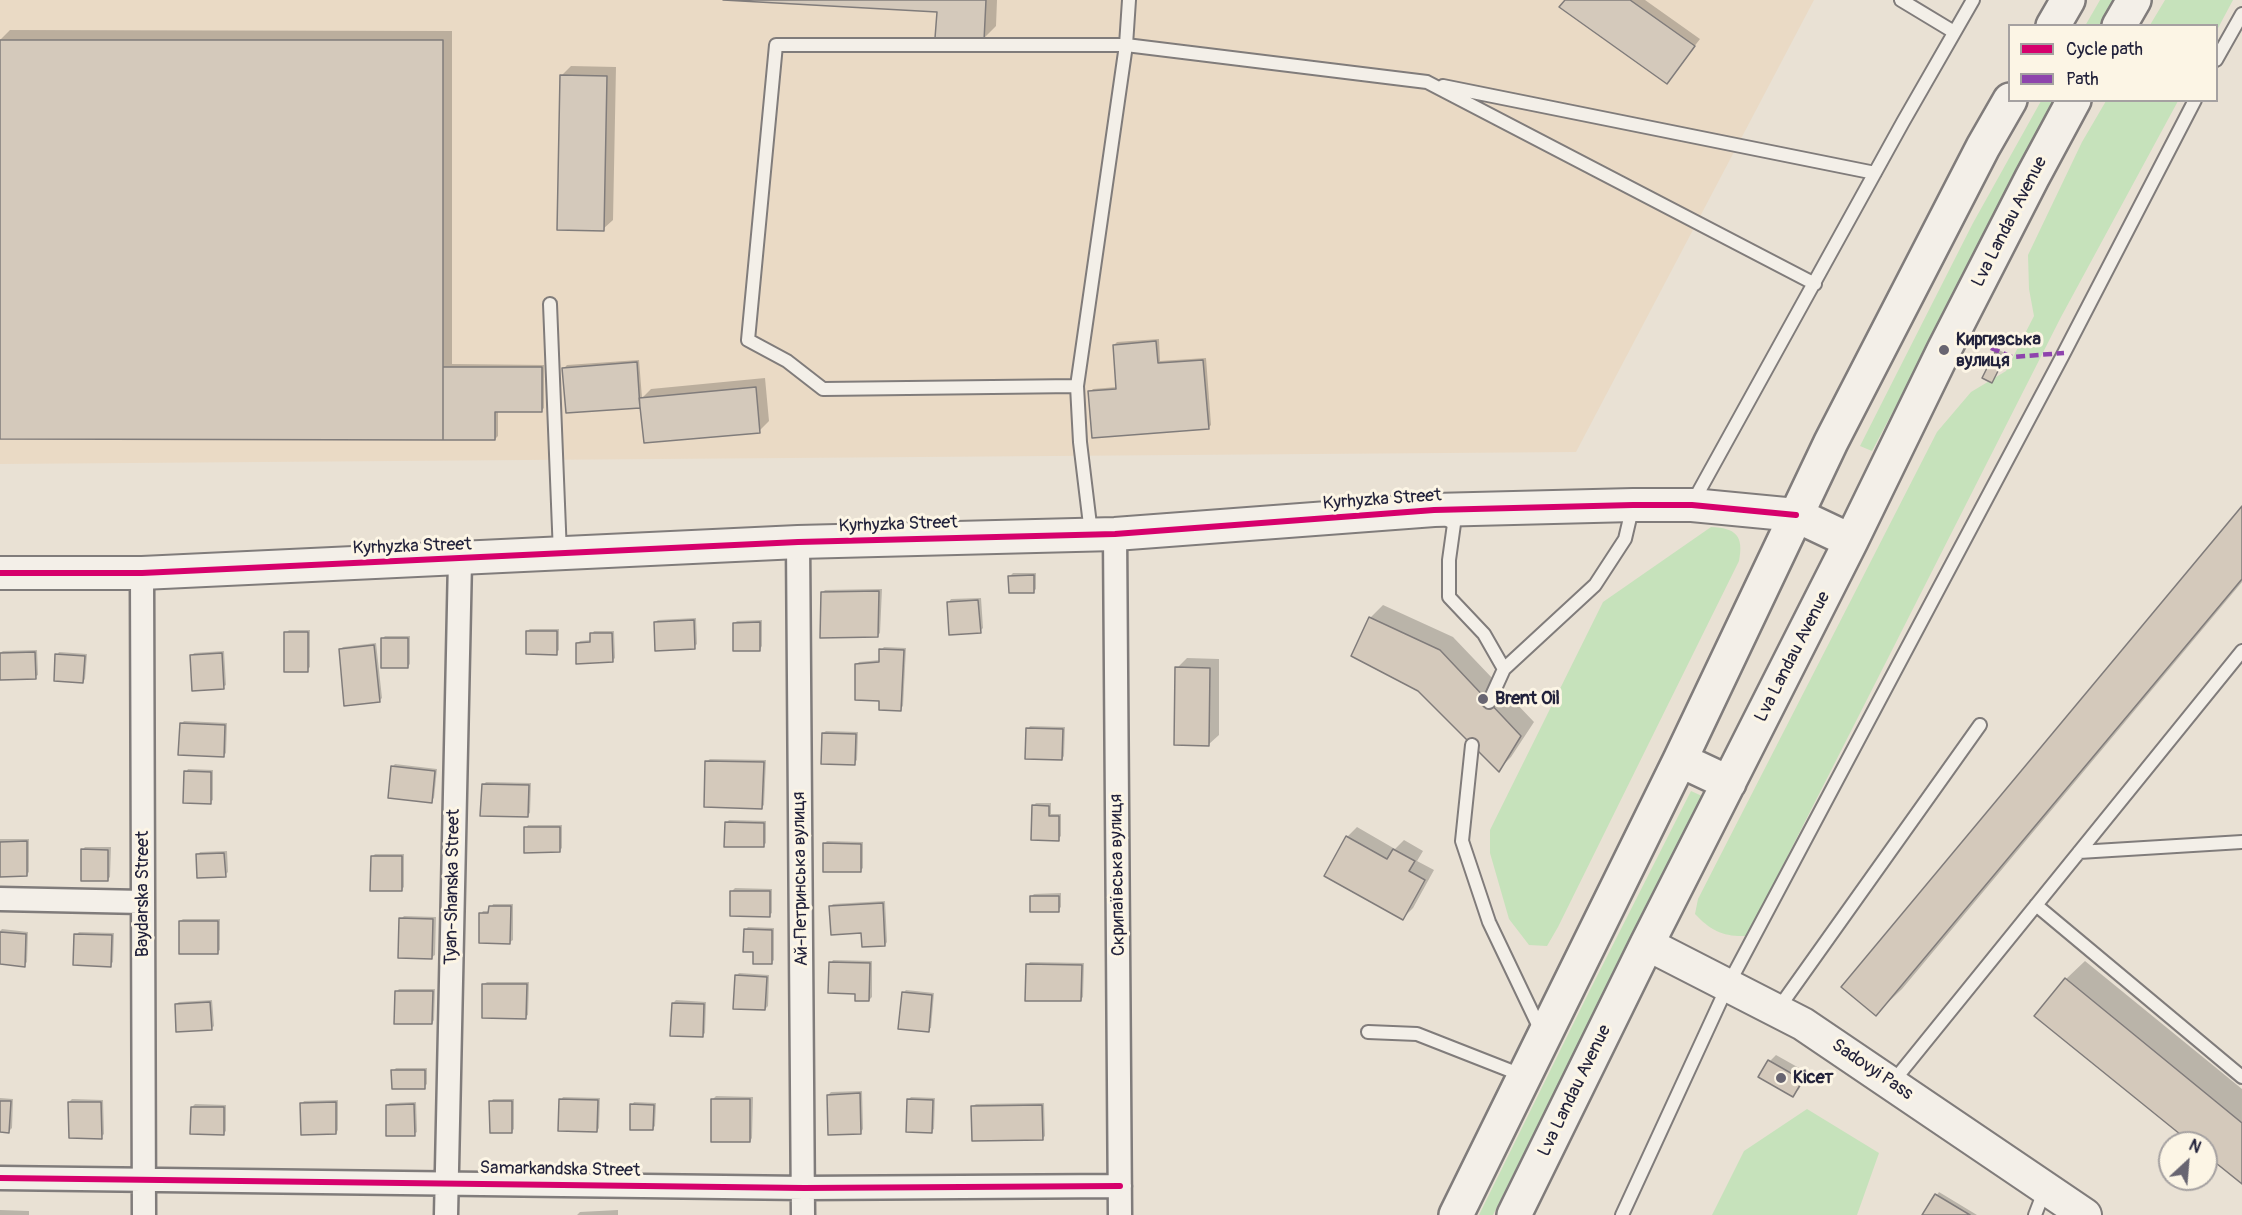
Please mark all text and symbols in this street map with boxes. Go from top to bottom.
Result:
legend [2008,24,2218,102]
text: Cycle path [2066,38,2143,61]
text: Path [2066,68,2099,91]
street label: Lva Landau Avenue [1968,153,2052,291]
place label: Киргизська вулиця [1956,329,2041,372]
marker: Киргизська вулиця [1937,343,1951,357]
street label: Kyrhyzka Street [1322,485,1442,515]
street label: Kyrhyzka Street [838,512,958,538]
street label: Kyrhyzka Street [352,534,472,560]
street label: Lva Landau Avenue [1751,588,1835,726]
place label: Brent Oil [1495,688,1560,710]
marker: Brent Oil [1476,692,1490,706]
street label: Ай-Петринська вулиця [789,791,813,967]
street label: Скрипаївська вулиця [1106,794,1130,956]
street label: Tyan-Shanska Street [441,809,465,965]
street label: Baydarska Street [132,831,154,957]
street label: Lva Landau Avenue [1534,1022,1616,1160]
street label: Sadovyi Pass [1827,1035,1917,1105]
place label: Кісет [1793,1067,1834,1089]
marker: Кісет [1774,1071,1788,1085]
north arrow [2158,1131,2218,1191]
text: N [2186,1135,2204,1158]
street label: Samarkandska Street [480,1158,640,1182]

